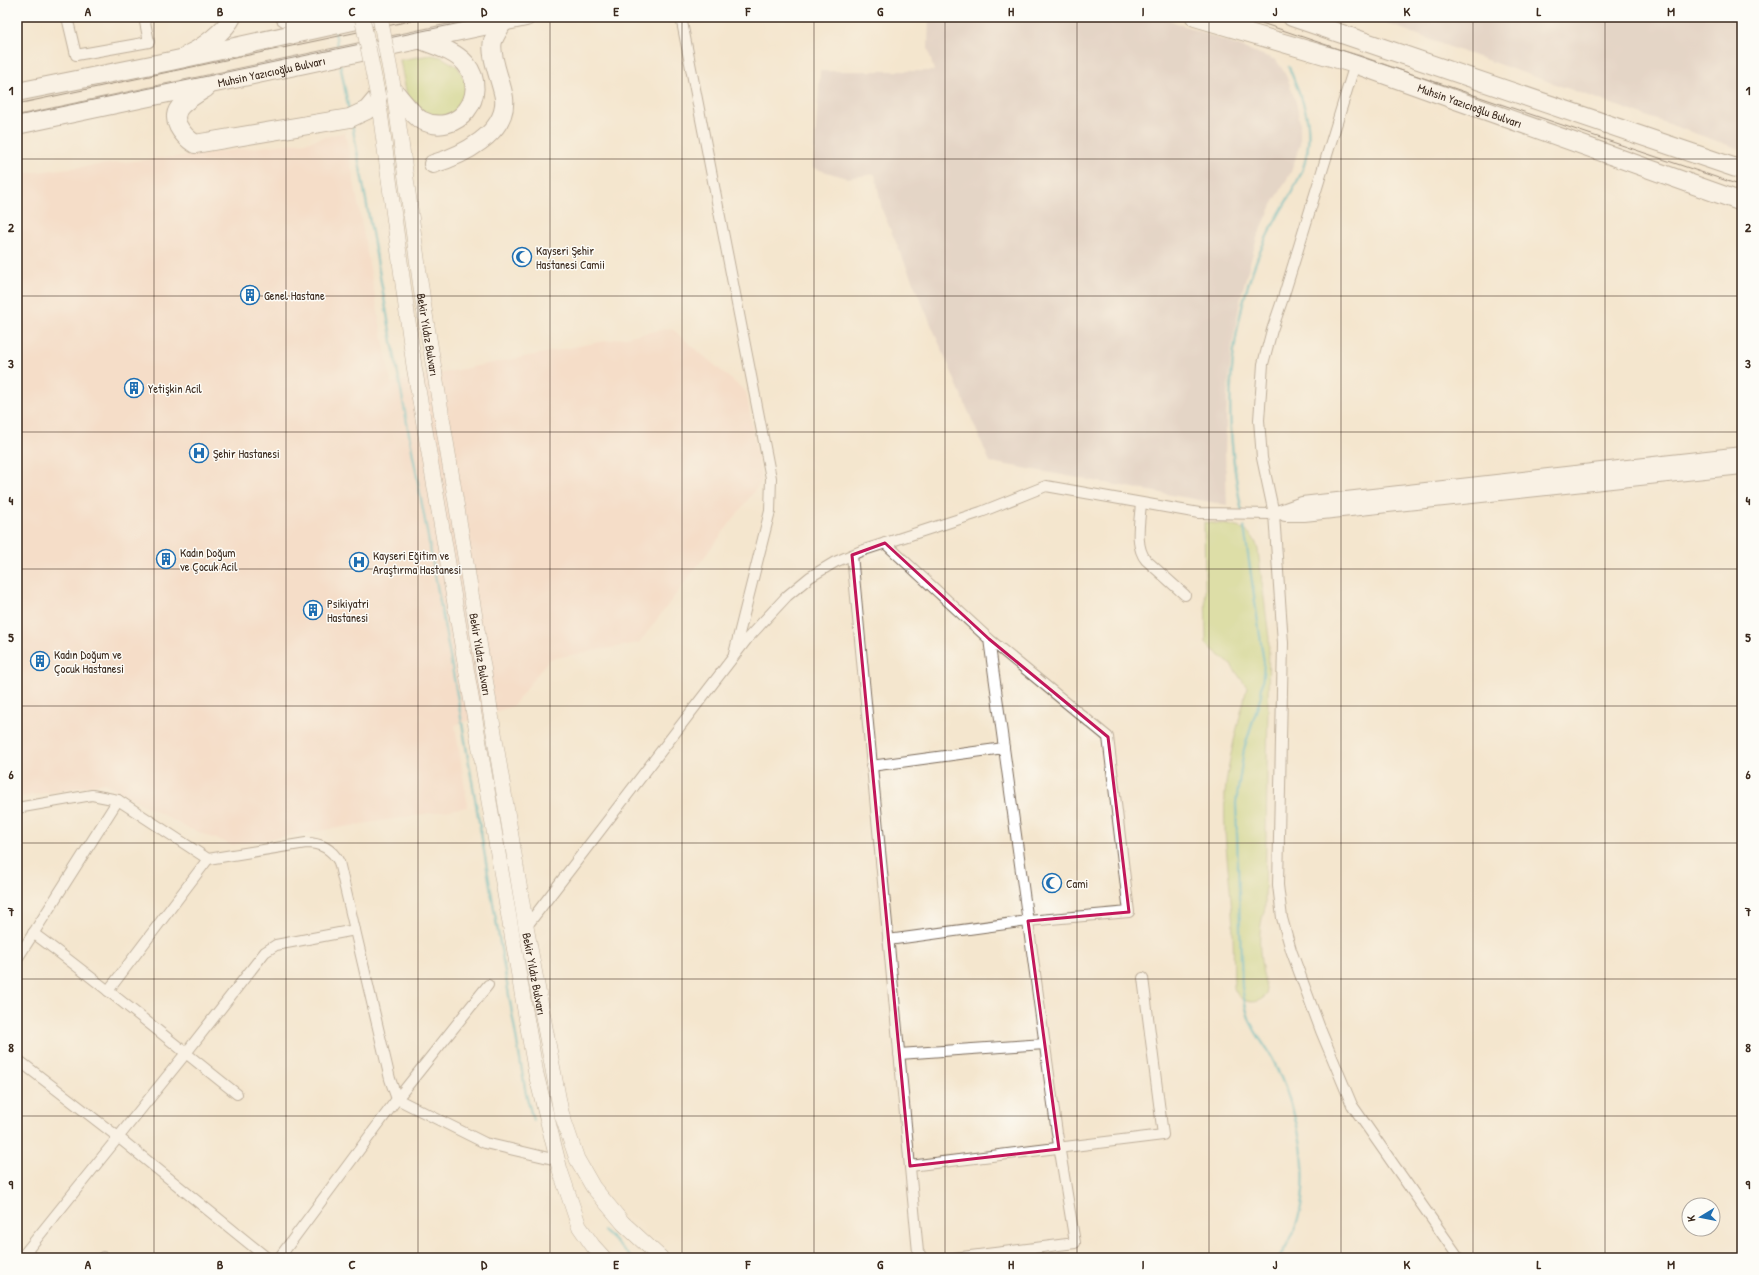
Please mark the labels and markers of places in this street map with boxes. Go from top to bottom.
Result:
place label: Kayseri Şehir Hastanesi Camii [536,242,605,273]
mosque icon: Kayseri Şehir Hastanesi Camii [511,246,533,268]
building icon: Genel Hastane [239,284,261,306]
place label: Genel Hastane [264,287,325,304]
building icon: Yetişkin Acil [123,377,145,399]
place label: Yetişkin Acil [148,380,203,397]
hospital icon: Şehir Hastanesi [188,442,210,464]
place label: Şehir Hastanesi [213,445,280,462]
place label: Kadın Doğum ve Çocuk Acil [180,544,238,575]
place label: Kayseri Eğitim ve Araştırma Hastanesi [373,547,461,578]
building icon: Kadın Doğum ve Çocuk Acil [155,548,177,570]
hospital icon: Kayseri Eğitim ve Araştırma Hastanesi [348,551,370,573]
place label: Psikiyatri Hastanesi [327,595,369,626]
building icon: Psikiyatri Hastanesi [302,599,324,621]
place label: Kadın Doğum ve Çocuk Hastanesi [54,646,124,677]
building icon: Kadın Doğum ve Çocuk Hastanesi [29,650,51,672]
mosque icon: Cami [1041,872,1063,894]
place label: Cami [1066,875,1088,892]

